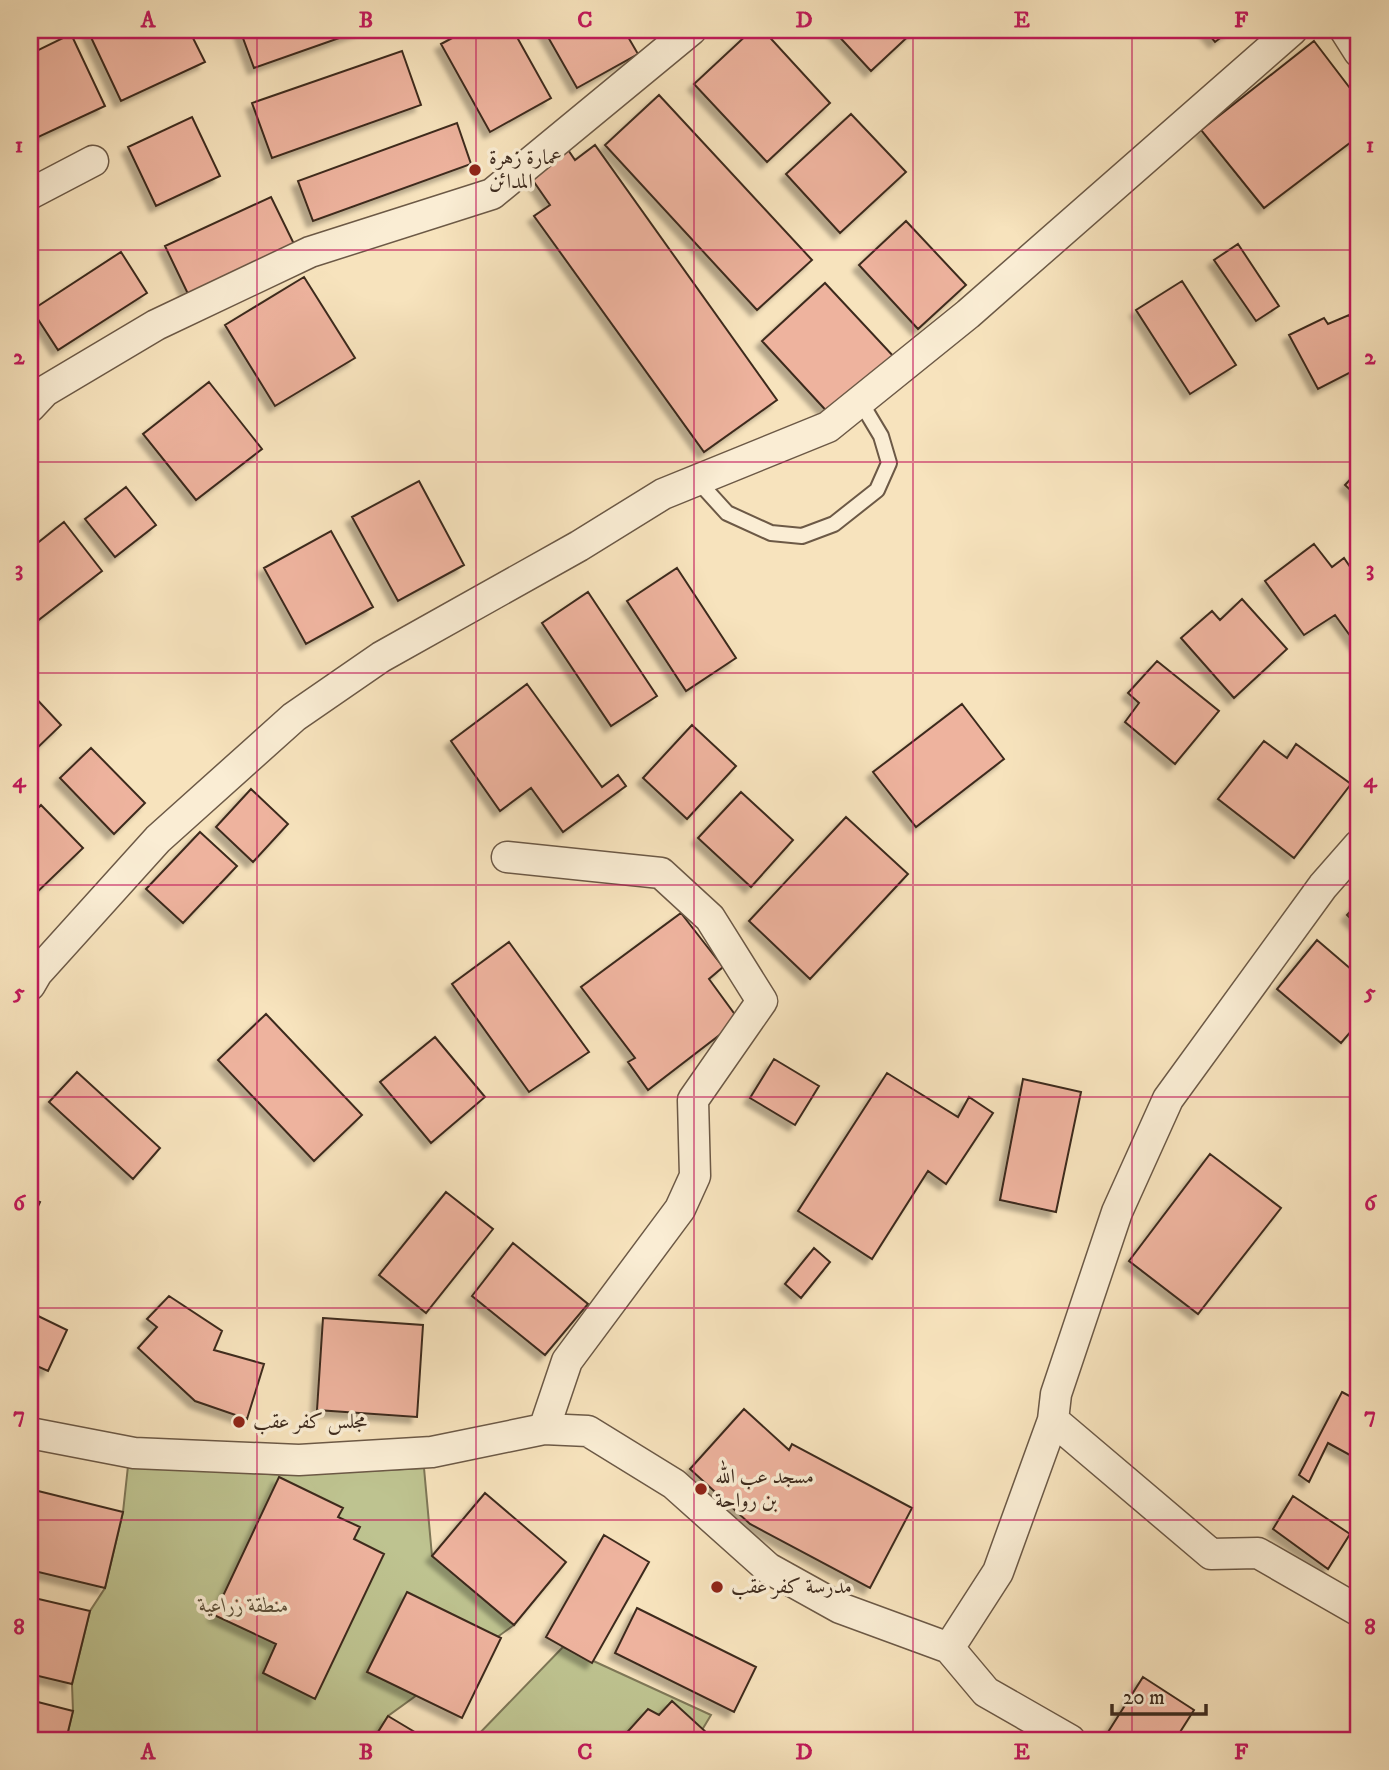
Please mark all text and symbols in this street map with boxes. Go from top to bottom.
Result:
text: A [140,6,157,35]
text: B [359,6,373,35]
text: C [577,6,593,35]
text: D [795,6,813,35]
text: E [1014,6,1030,35]
text: F [1234,6,1249,35]
text: 1 [15,131,23,160]
text: 1 [1366,131,1374,160]
place label: عمارة زهرة المدائن [489,145,562,195]
marker: عمارة زهرة المدائن [467,162,483,178]
text: 2 [13,343,25,372]
text: 2 [1364,343,1376,372]
text: 3 [15,555,23,584]
text: 3 [1366,555,1374,584]
text: 4 [12,766,27,795]
text: 4 [1363,766,1378,795]
text: 5 [12,978,25,1007]
text: 5 [1363,978,1376,1007]
text: 6 [13,1189,27,1218]
text: 6 [1364,1189,1378,1218]
text: 7 [13,1401,25,1430]
text: 7 [1364,1401,1376,1430]
place label: مجلس كفر عقب [253,1409,367,1435]
marker: مجلس كفر عقب [231,1414,247,1430]
place label: مسجد عب الله بن رواحة [715,1459,814,1514]
marker: مسجد عب الله بن رواحة [693,1481,709,1497]
place label: مدرسة كفر عقب [731,1574,852,1600]
marker: مدرسة كفر عقب [709,1579,725,1595]
park label: منطقة زراعية [197,1593,289,1619]
text: 8 [13,1613,25,1642]
text: 8 [1364,1613,1376,1642]
scale bar [1112,1672,1207,1716]
text: 20 m [1123,1685,1165,1711]
text: A [140,1738,157,1767]
text: B [359,1738,373,1767]
text: C [577,1738,593,1767]
text: D [795,1738,813,1767]
text: E [1014,1738,1030,1767]
text: F [1234,1738,1249,1767]

